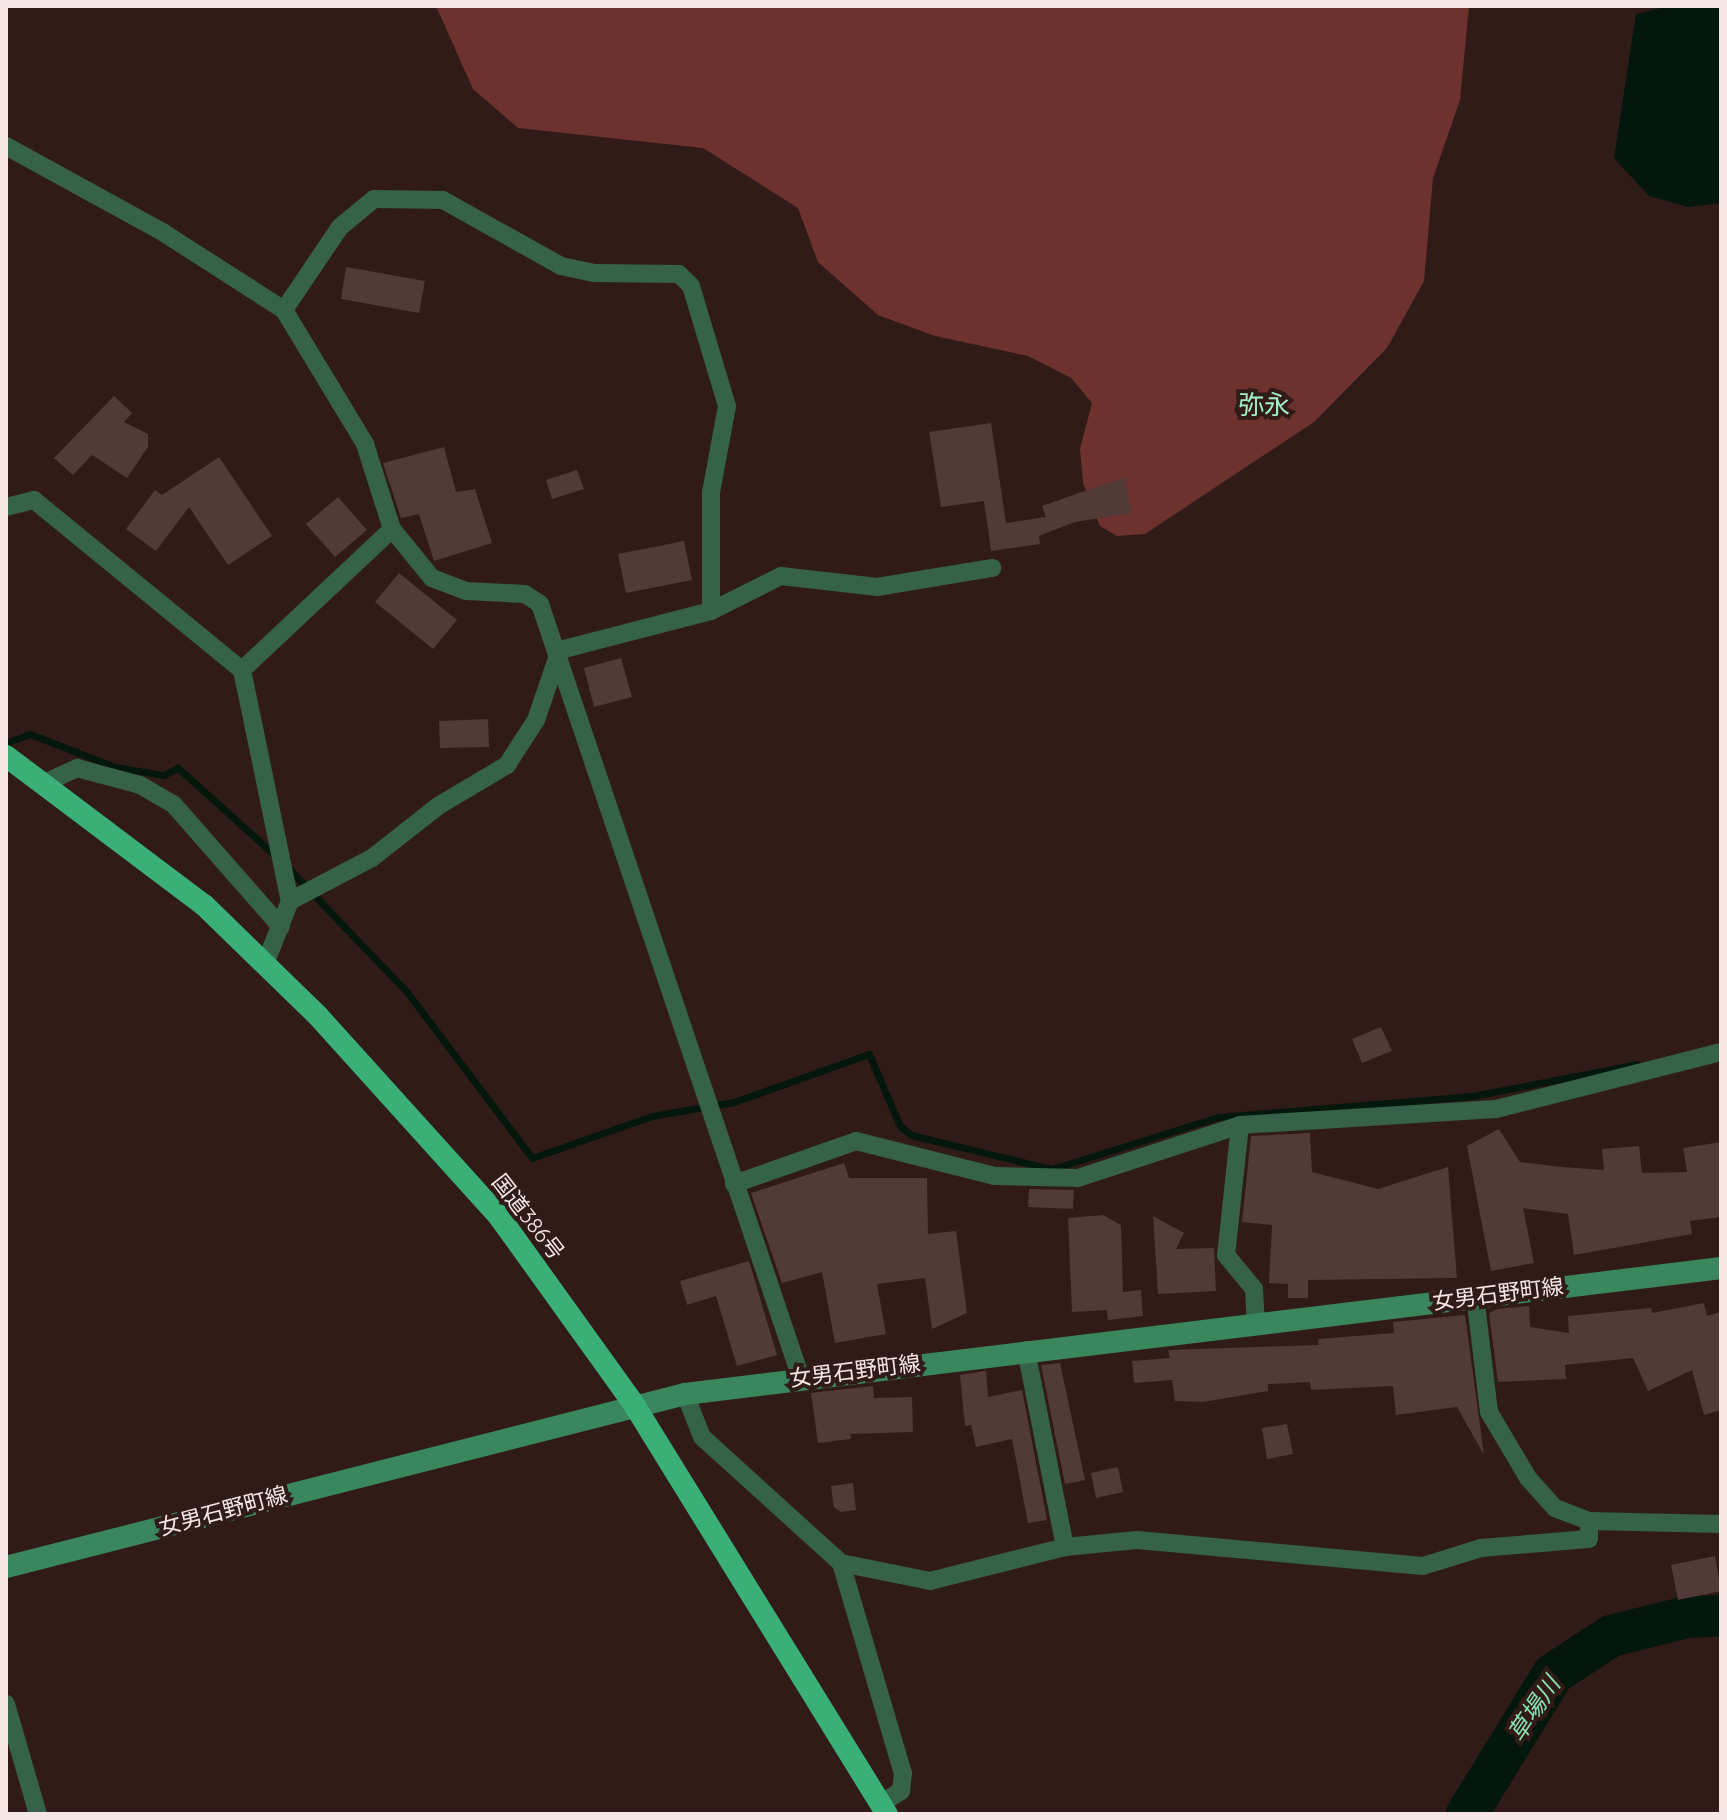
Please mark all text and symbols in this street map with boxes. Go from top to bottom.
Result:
district label: 弥永 [1238,389,1290,421]
street label: 国道386号 [486,1169,570,1265]
street label: 女男石野町線 [1431,1273,1565,1315]
street label: 女男石野町線 [788,1350,922,1392]
street label: 女男石野町線 [156,1481,290,1541]
water label: 草場川 [1502,1671,1566,1747]

